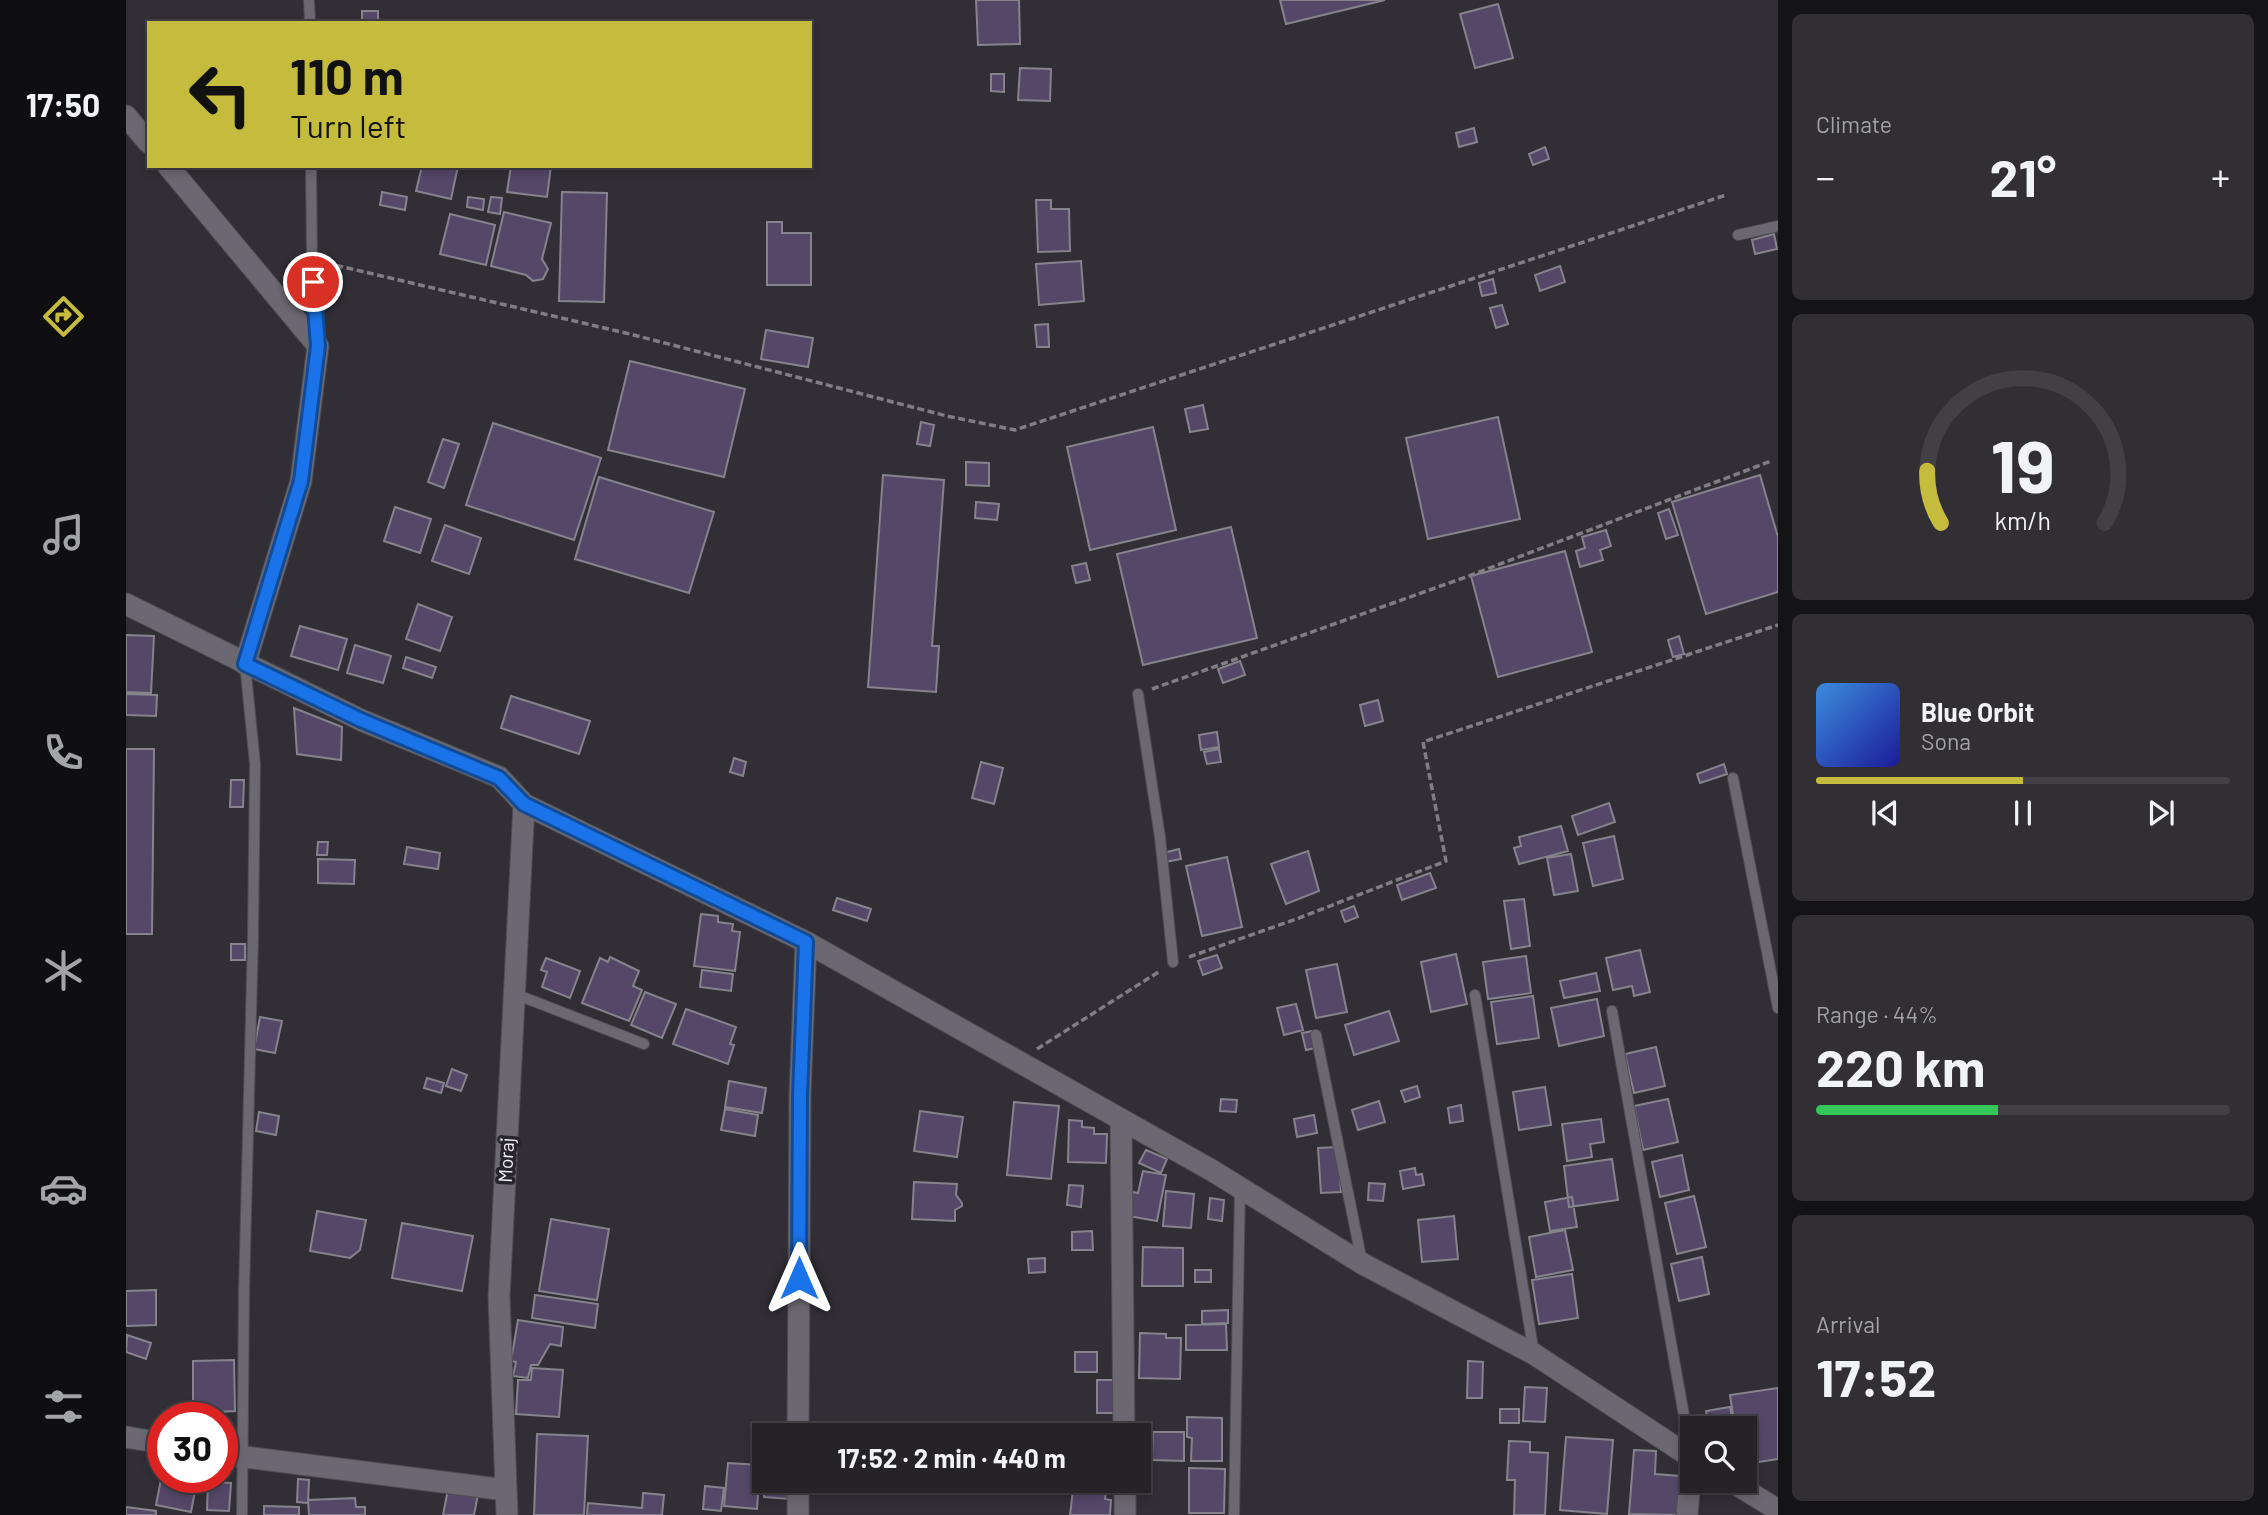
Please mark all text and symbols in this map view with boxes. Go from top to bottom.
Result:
text: 110 m [290,46,404,105]
icon: left [175,49,266,140]
text: 17:50 [26,85,100,123]
text: Turn left [290,106,407,144]
text: Climate [1816,110,1892,138]
text: 21° [1990,145,2056,207]
text: − [1816,153,1835,199]
text: + [2211,153,2230,199]
pin [283,252,343,312]
icon: arrive [294,263,332,301]
icon: directions [39,292,88,341]
text: 19 [1991,421,2055,509]
text: km/h [1995,505,2051,535]
icon: music [39,510,88,559]
text: Blue Orbit [1921,696,2034,727]
text: Sona [1921,727,1971,755]
icon: phone [39,728,88,777]
icon: previous [1866,794,1904,832]
icon: pause [2004,794,2042,832]
icon: next [2142,794,2180,832]
icon: climate [39,946,88,995]
text: Range · 44% [1816,1000,1938,1028]
text: 220 km [1816,1035,1985,1097]
street label: Moraj [493,1137,518,1183]
icon: car [39,1164,88,1213]
position arrow [762,1241,836,1315]
text: Arrival [1816,1310,1880,1338]
text: 17:52 [1816,1345,1936,1407]
icon: filters [39,1382,88,1431]
speed limit sign: 30 [147,1402,238,1493]
map controls [1680,1416,1757,1493]
button: search [1680,1416,1757,1493]
text: 17:52 · 2 min · 440 m [837,1442,1066,1473]

